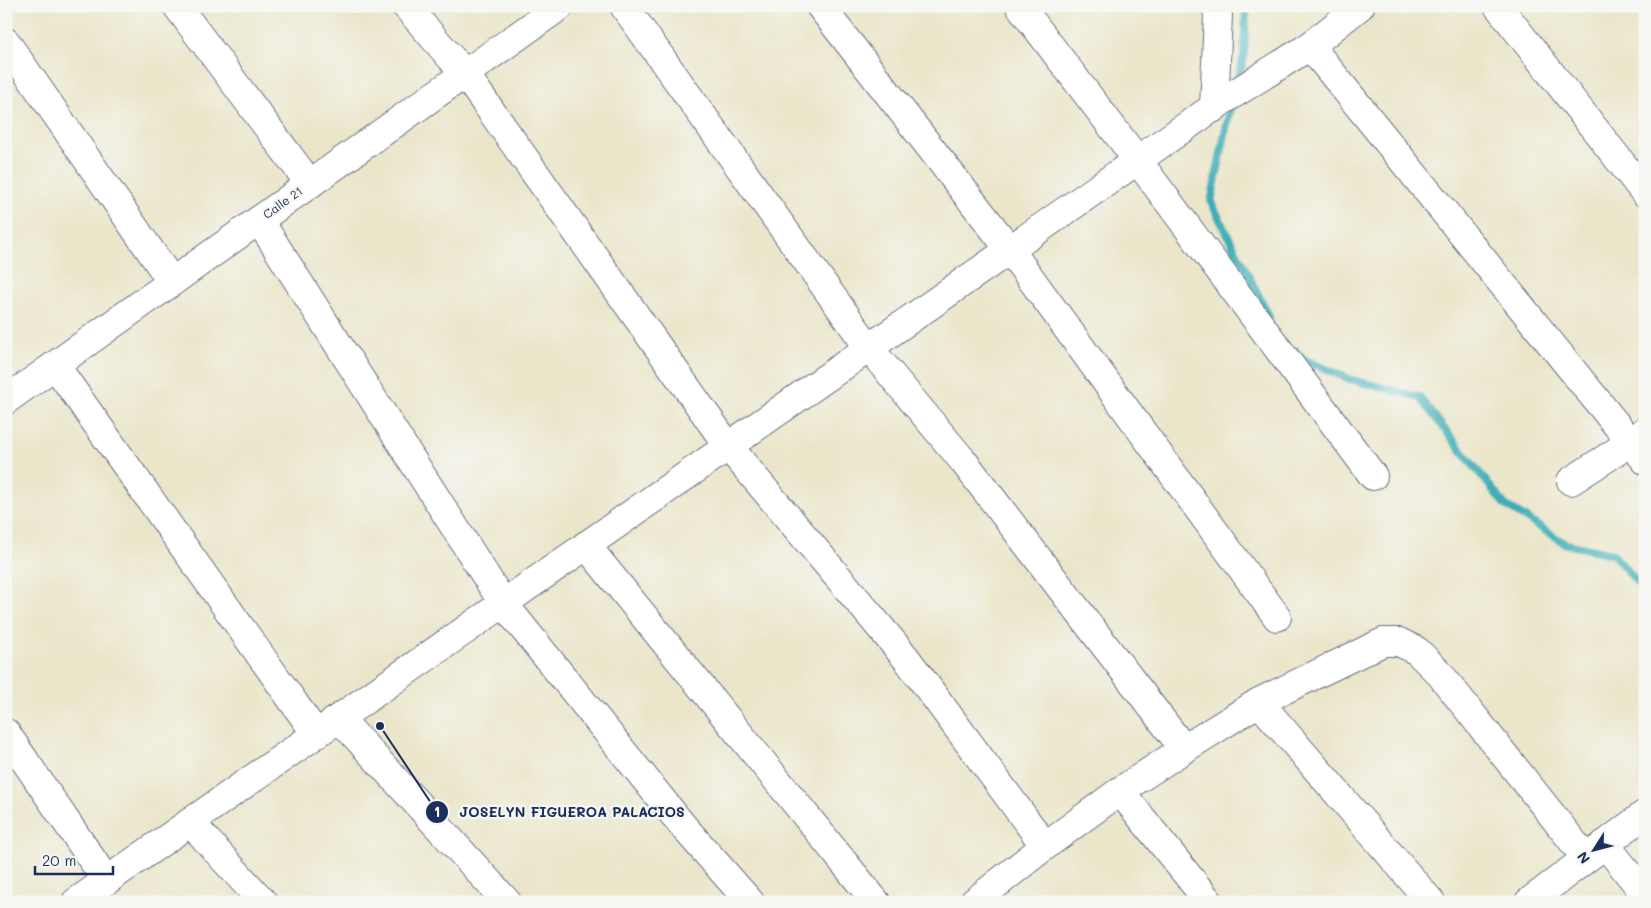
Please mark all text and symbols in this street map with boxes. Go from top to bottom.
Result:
street label: Calle 21 [259,182,305,222]
callout: JOSELYN FIGUEROA PALACIOS [425,798,695,827]
text: 1 [434,801,440,821]
text: JOSELYN FIGUEROA PALACIOS [459,802,685,821]
north arrow [1568,826,1618,876]
scale bar [35,843,112,875]
text: N [1572,848,1594,868]
text: 20 m [42,850,76,870]

